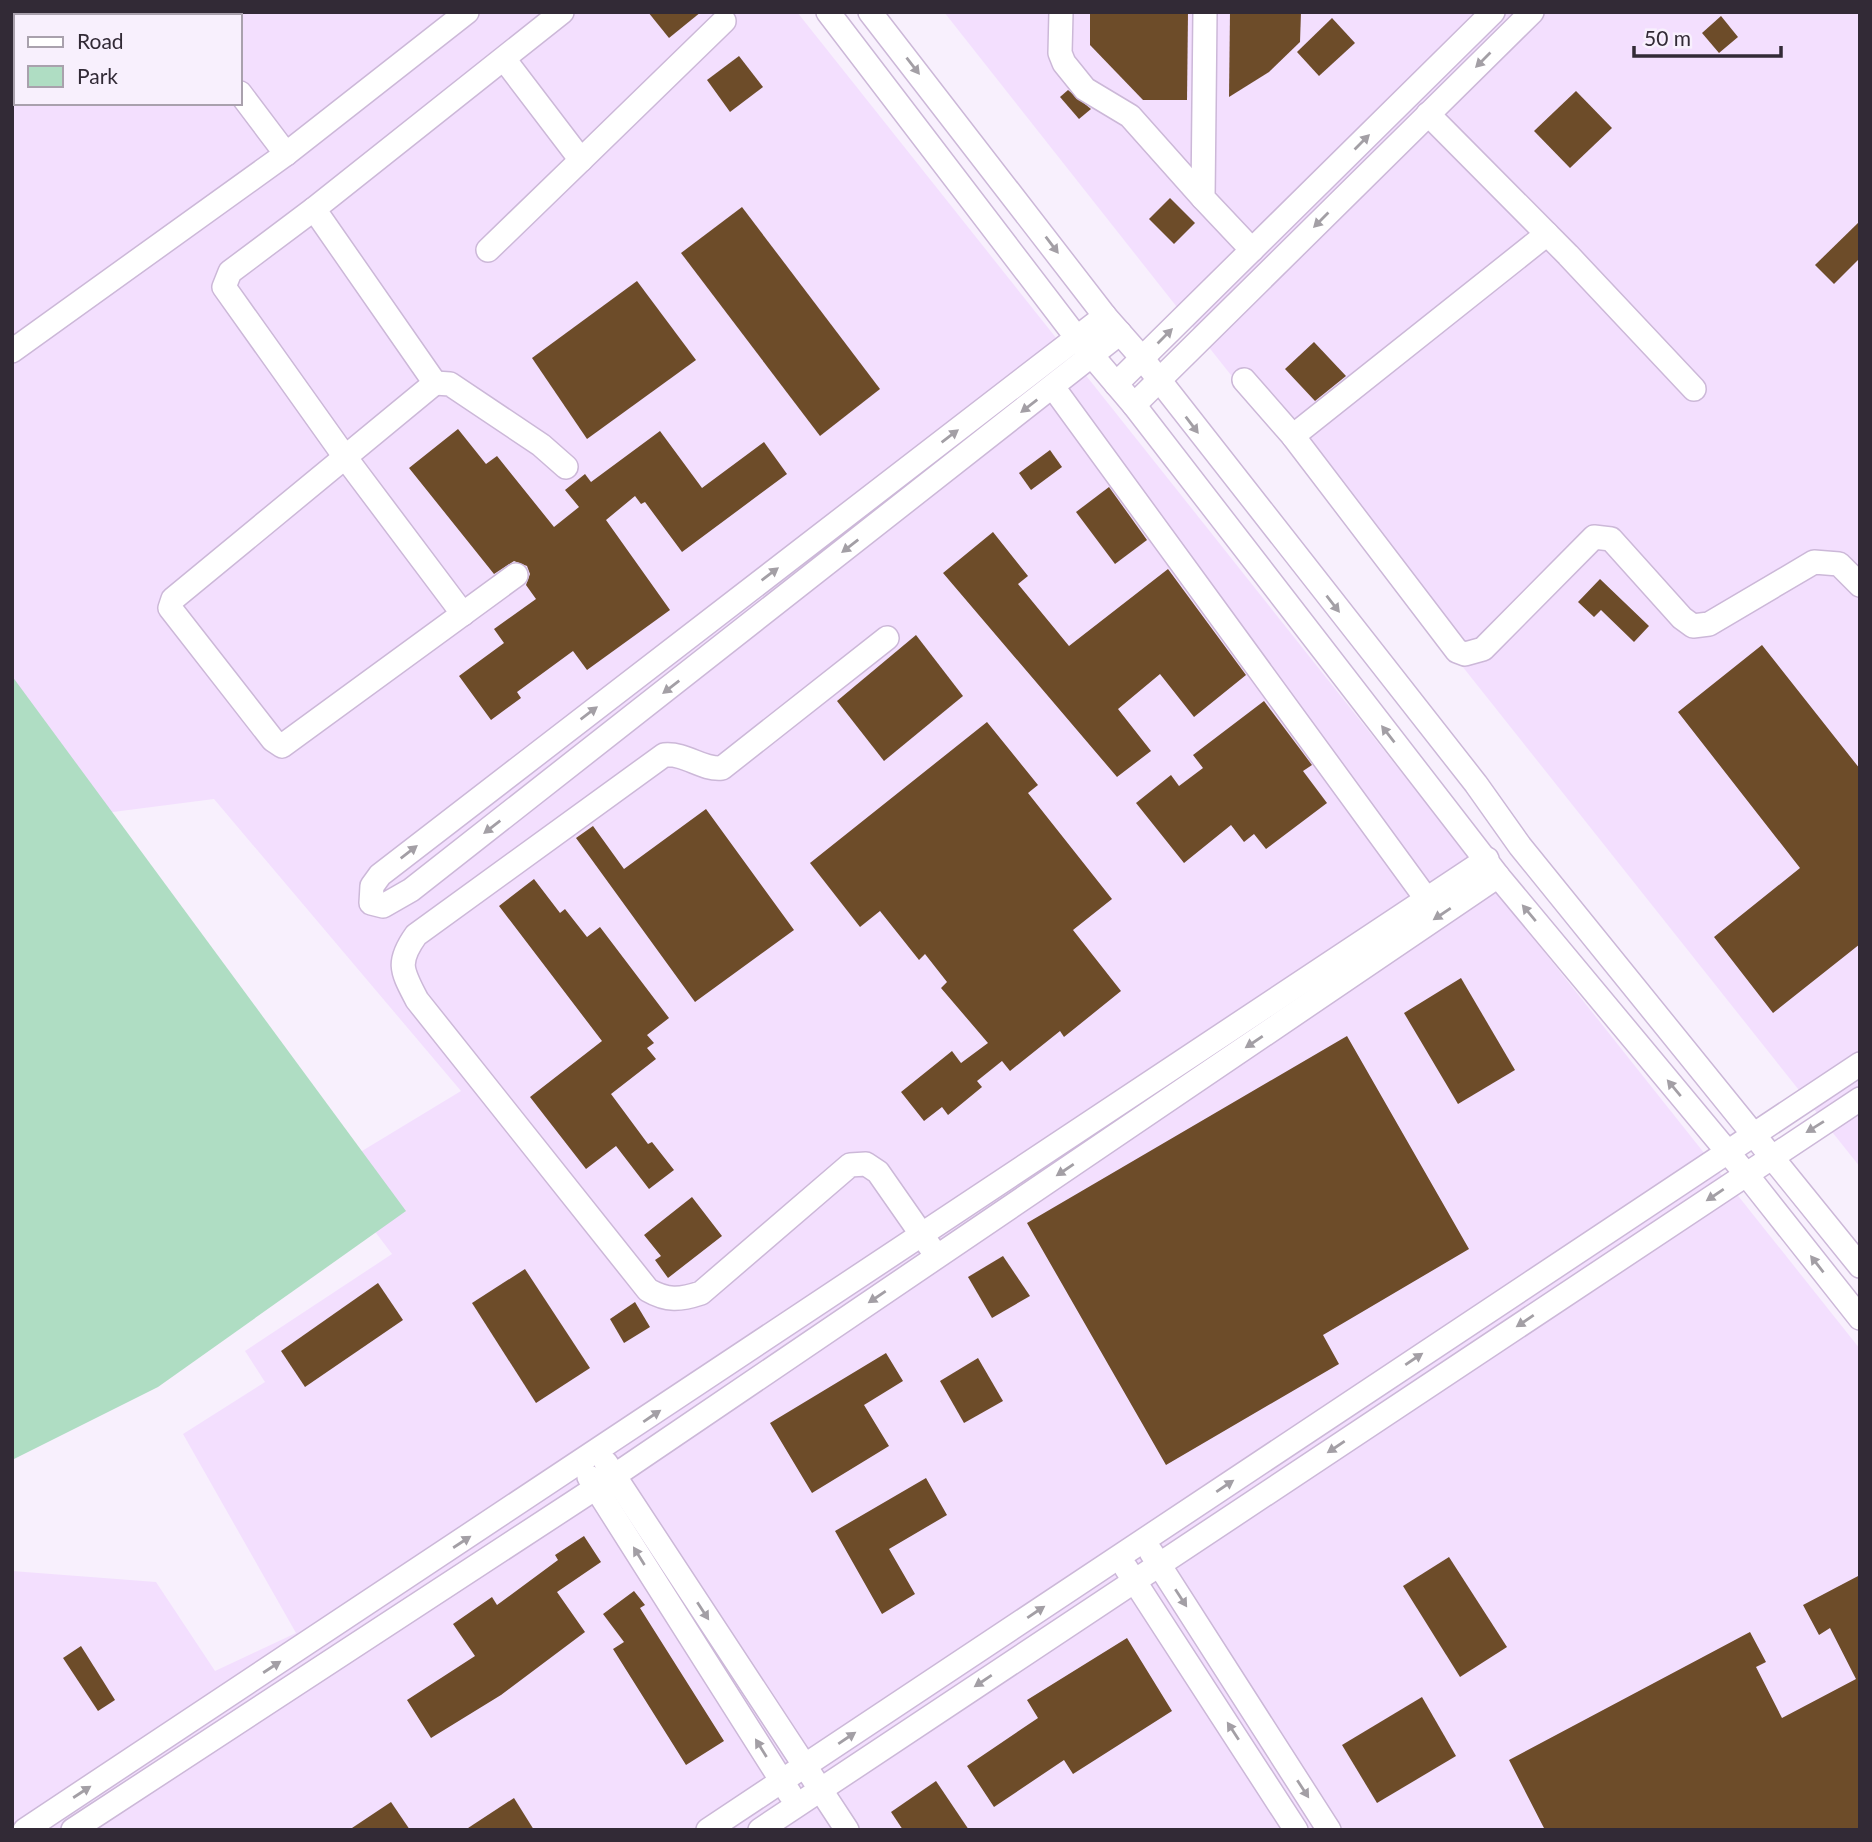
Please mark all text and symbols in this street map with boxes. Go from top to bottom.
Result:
legend [14,14,242,105]
scale bar [1634,14,1781,58]
text: 50 m [1644,25,1691,50]
text: Road [77,28,124,53]
one-way arrow [1475,52,1492,69]
one-way arrow [905,57,919,75]
text: Park [77,63,118,88]
one-way arrow [1353,134,1370,150]
one-way arrow [1313,212,1330,229]
one-way arrow [1045,236,1060,254]
one-way arrow [1156,328,1173,344]
one-way arrow [1020,398,1037,413]
one-way arrow [1185,416,1199,434]
one-way arrow [941,428,959,443]
one-way arrow [841,539,859,554]
one-way arrow [761,568,779,582]
one-way arrow [1325,594,1340,612]
one-way arrow [662,679,680,694]
one-way arrow [580,705,598,720]
one-way arrow [1382,725,1396,743]
one-way arrow [483,820,501,835]
one-way arrow [400,844,418,859]
one-way arrow [1522,904,1537,921]
one-way arrow [1433,907,1451,921]
one-way arrow [1244,1035,1263,1048]
one-way arrow [1667,1079,1682,1096]
one-way arrow [1806,1120,1824,1134]
one-way arrow [1056,1163,1075,1176]
one-way arrow [1706,1188,1724,1202]
one-way arrow [1810,1256,1825,1274]
one-way arrow [867,1291,887,1304]
one-way arrow [1516,1314,1535,1327]
one-way arrow [1405,1353,1424,1366]
one-way arrow [643,1409,661,1423]
one-way arrow [1327,1440,1345,1454]
one-way arrow [1215,1479,1235,1492]
one-way arrow [452,1535,472,1548]
one-way arrow [632,1546,645,1565]
one-way arrow [1174,1588,1187,1607]
one-way arrow [696,1602,709,1621]
one-way arrow [1026,1605,1046,1618]
one-way arrow [263,1660,281,1674]
one-way arrow [973,1675,993,1688]
one-way arrow [1226,1722,1239,1741]
one-way arrow [837,1732,856,1745]
one-way arrow [754,1738,767,1757]
one-way arrow [1296,1780,1309,1799]
one-way arrow [73,1786,92,1799]

